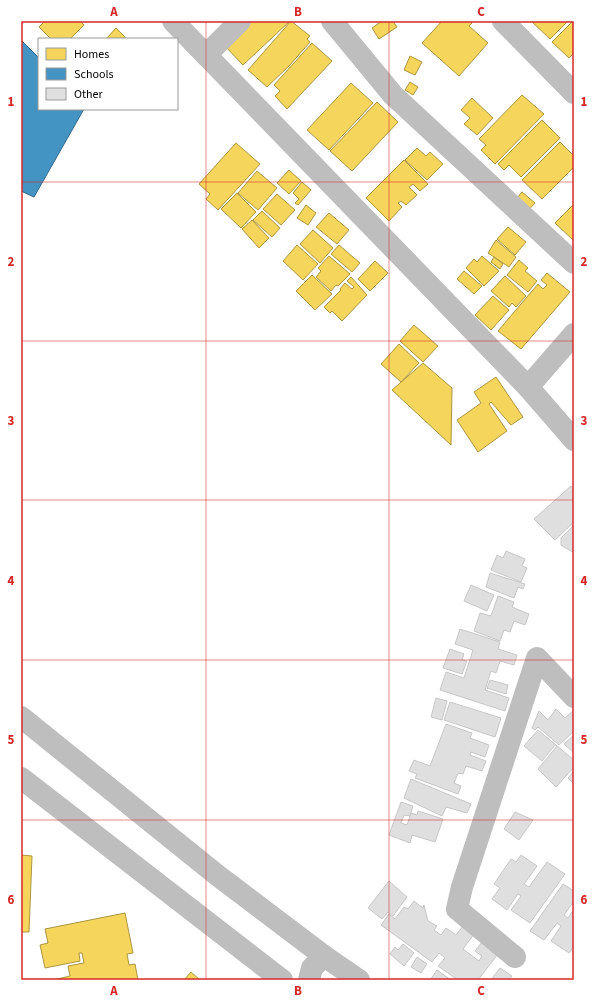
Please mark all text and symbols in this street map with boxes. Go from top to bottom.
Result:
text: A [109,3,118,21]
text: B [294,3,302,21]
text: C [477,3,485,21]
legend [38,38,178,110]
text: Homes [74,46,109,63]
text: Schools [74,66,114,83]
text: Other [74,86,104,103]
text: 1 [8,93,15,111]
text: 1 [581,93,588,111]
text: 2 [8,253,15,271]
text: 2 [581,253,588,271]
text: 3 [8,412,15,430]
text: 3 [581,412,588,430]
text: 4 [8,572,15,590]
text: 4 [581,572,588,590]
text: 5 [8,731,15,749]
text: 5 [581,731,588,749]
text: 6 [8,891,15,909]
text: 6 [581,891,588,909]
text: A [109,982,118,1000]
text: B [294,982,302,1000]
text: C [477,982,485,1000]

